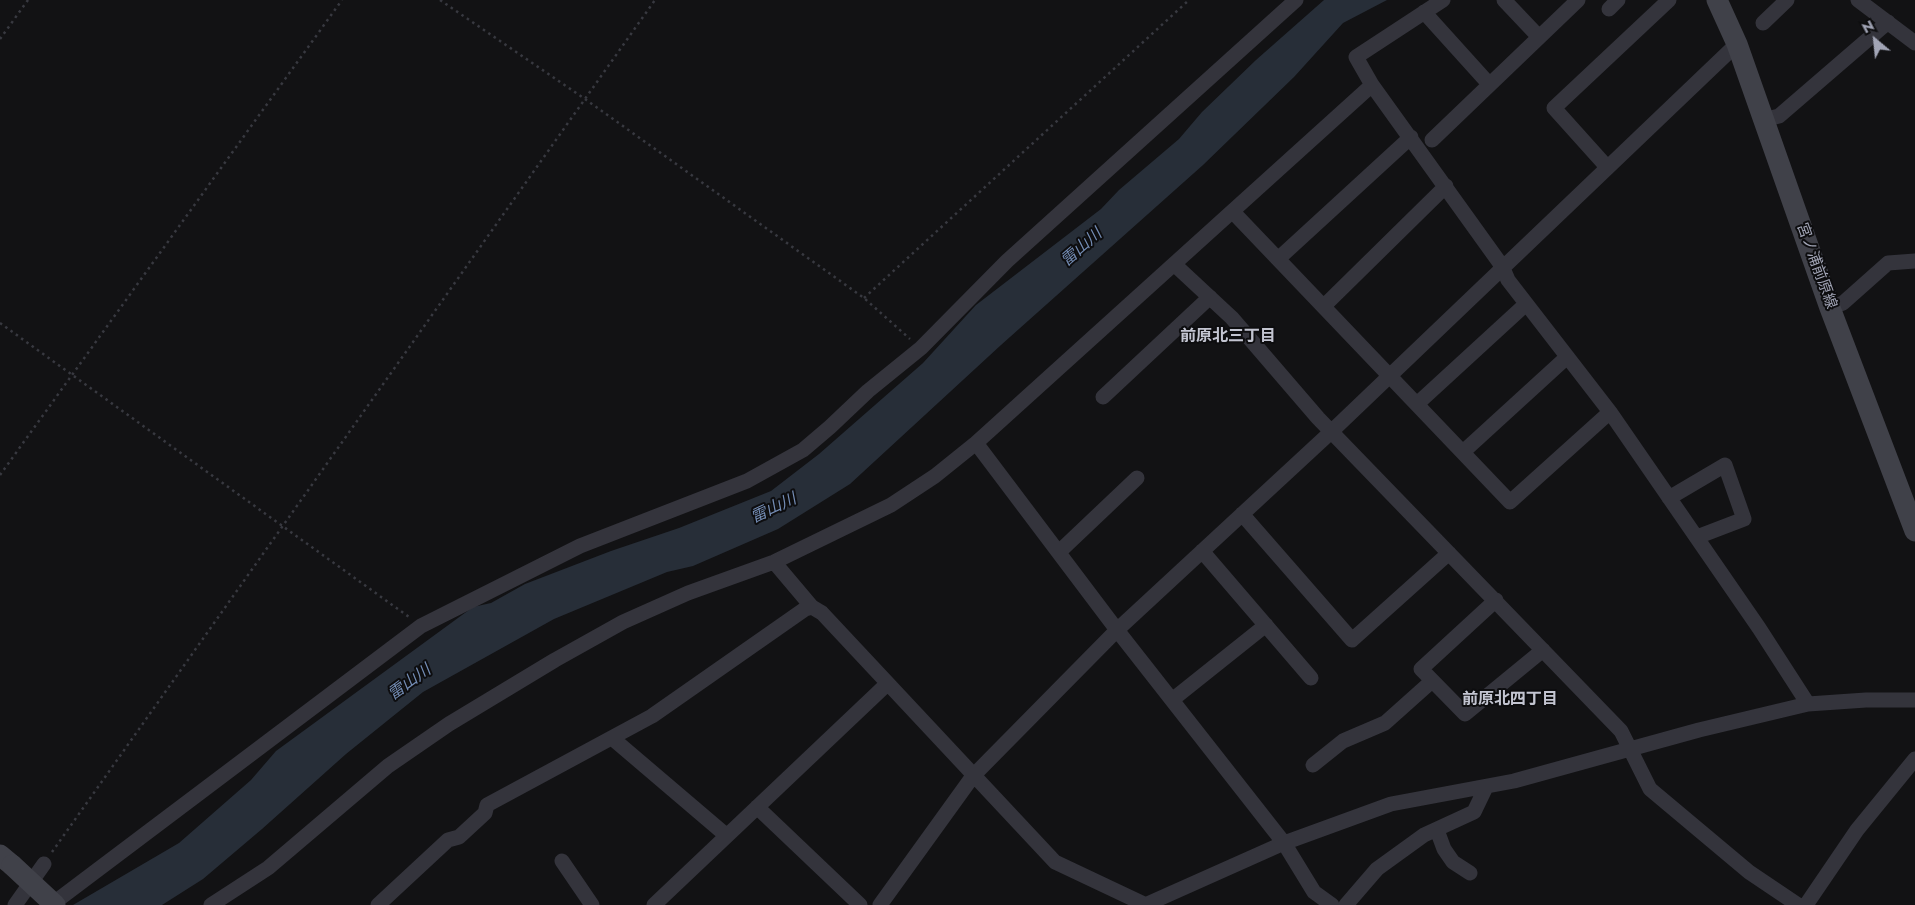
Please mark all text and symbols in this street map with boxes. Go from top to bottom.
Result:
north arrow [1850,15,1900,65]
text: N [1858,15,1878,38]
street label: 宮ノ浦前原線 [1792,221,1840,311]
water label: 雷山川 [1058,225,1106,271]
district label: 前原北三丁目 [1180,327,1276,347]
water label: 雷山川 [748,490,800,528]
water label: 雷山川 [385,661,435,705]
district label: 前原北四丁目 [1462,690,1558,710]

